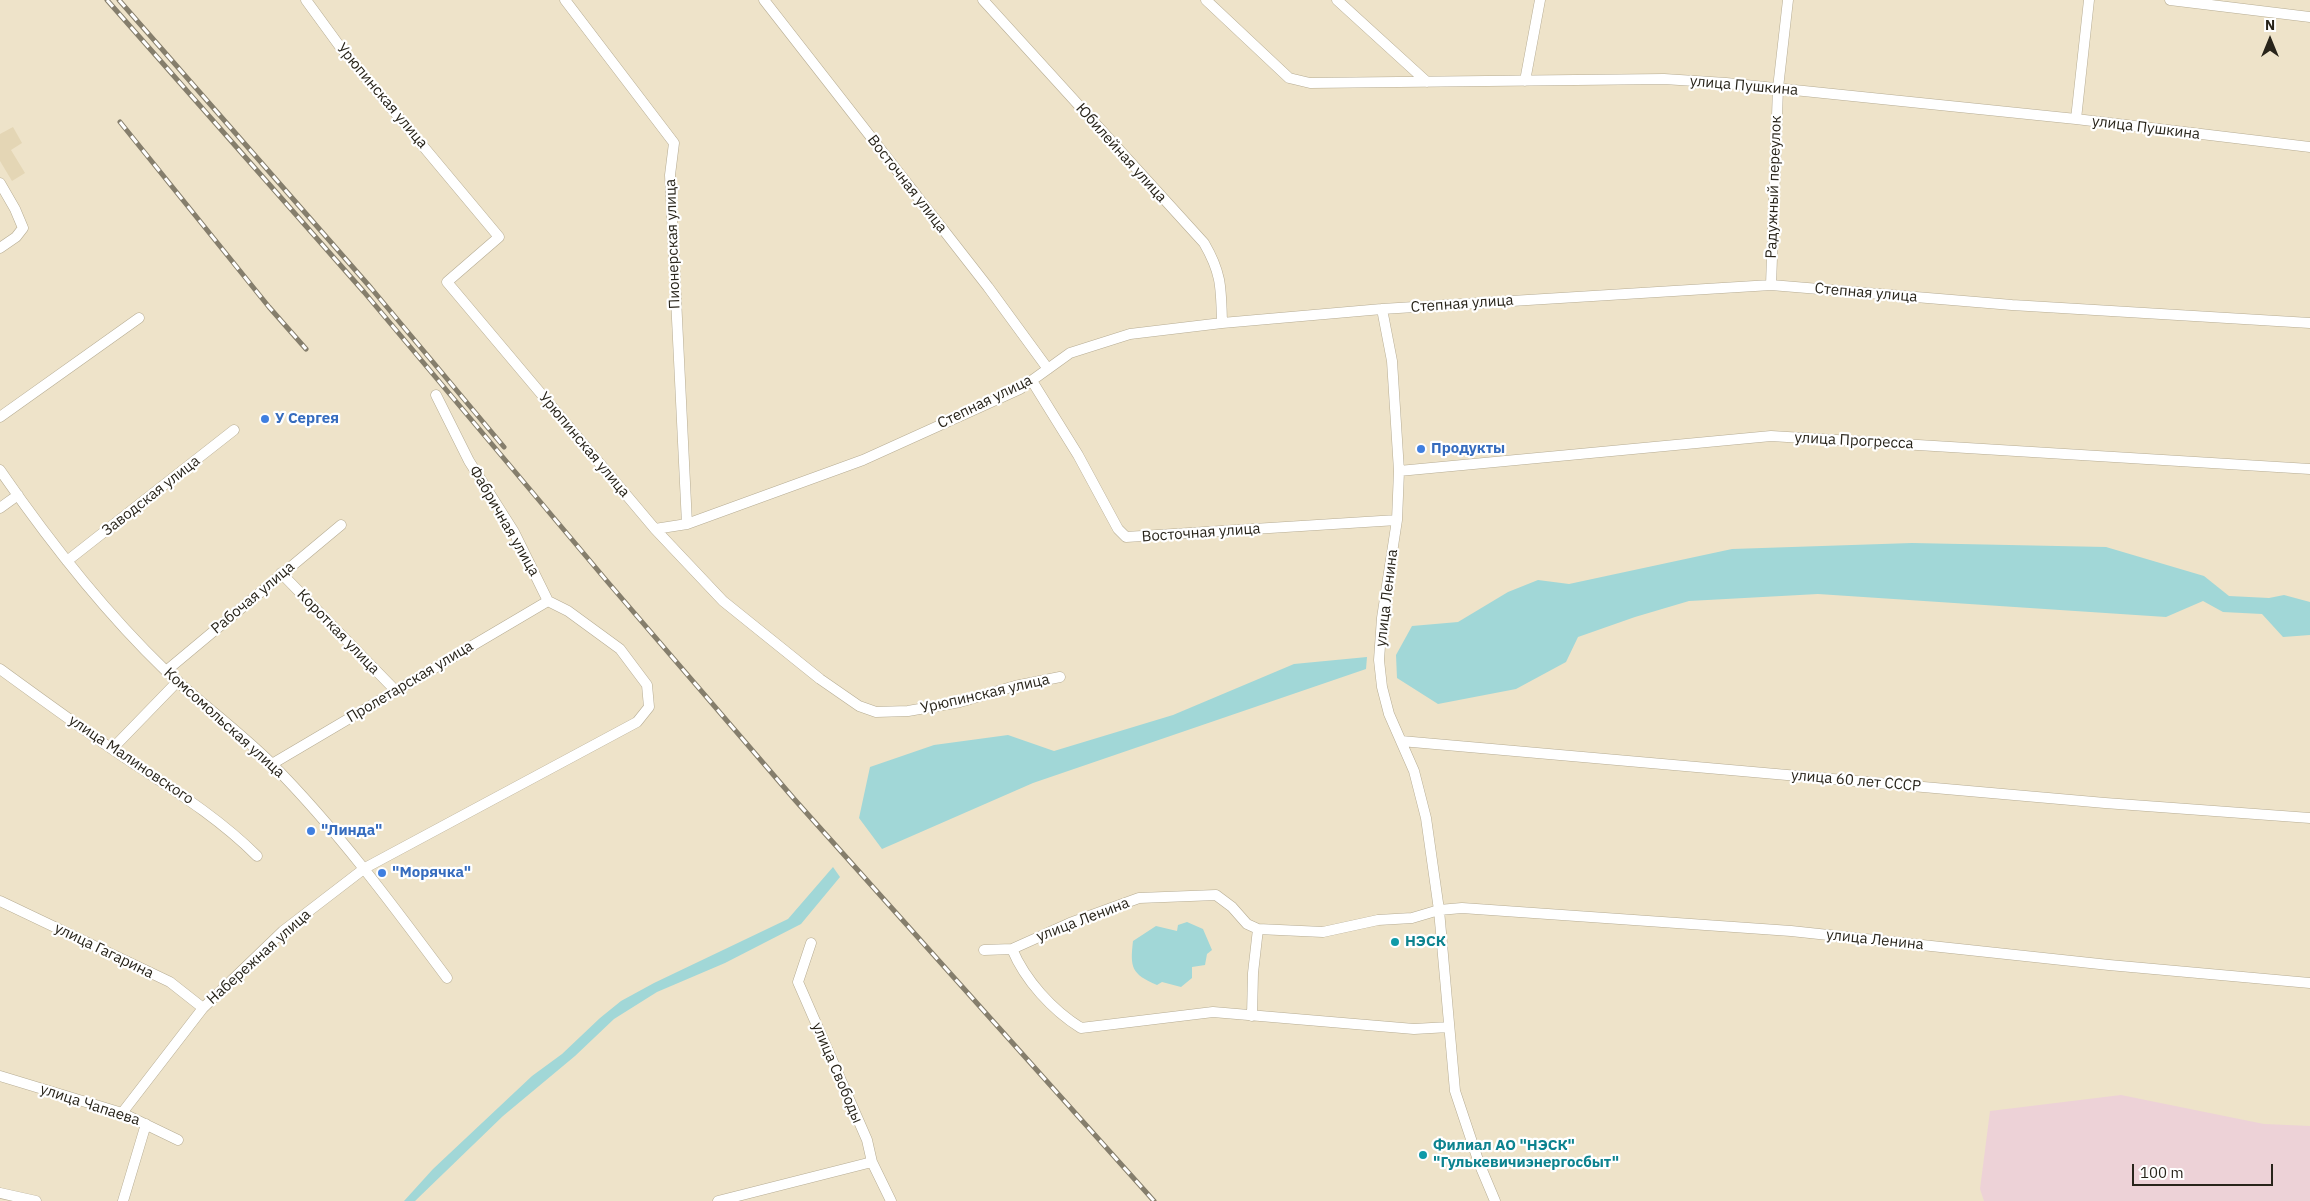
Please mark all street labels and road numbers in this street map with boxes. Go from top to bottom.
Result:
street label: Урюпинская улица [333,40,431,152]
street label: улица Пушкина [1689,72,1799,100]
street label: Юбилейная улица [1072,100,1170,206]
street label: улица Пушкина [2091,112,2201,144]
street label: Радужный переулок [1763,115,1785,259]
street label: Восточная улица [863,132,951,236]
street label: Пионерская улица [662,179,684,309]
street label: Степная улица [1814,280,1918,306]
street label: Степная улица [1410,291,1514,317]
street label: Степная улица [935,371,1035,433]
street label: Урюпинская улица [535,389,633,501]
street label: улица Прогресса [1794,429,1914,453]
street label: Заводская улица [98,452,204,540]
street label: Фабричная улица [465,462,543,580]
street label: Восточная улица [1141,520,1261,546]
street label: улица Ленина [1372,548,1402,648]
street label: Рабочая улица [208,558,298,638]
street label: Короткая улица [293,586,383,678]
street label: Пролетарская улица [344,637,476,727]
street label: Комсомольская улица [160,664,288,782]
street label: Урюпинская улица [919,670,1051,718]
street label: улица Малиновского [65,711,197,809]
street label: улица 60 лет СССР [1790,766,1922,796]
street label: улица Ленина [1034,894,1132,946]
street label: Набережная улица [203,906,315,1008]
street label: улица Гагарина [52,919,156,983]
street label: улица Ленина [1825,926,1925,954]
street label: улица Свободы [808,1020,866,1126]
street label: улица Чапаева [38,1080,142,1130]

